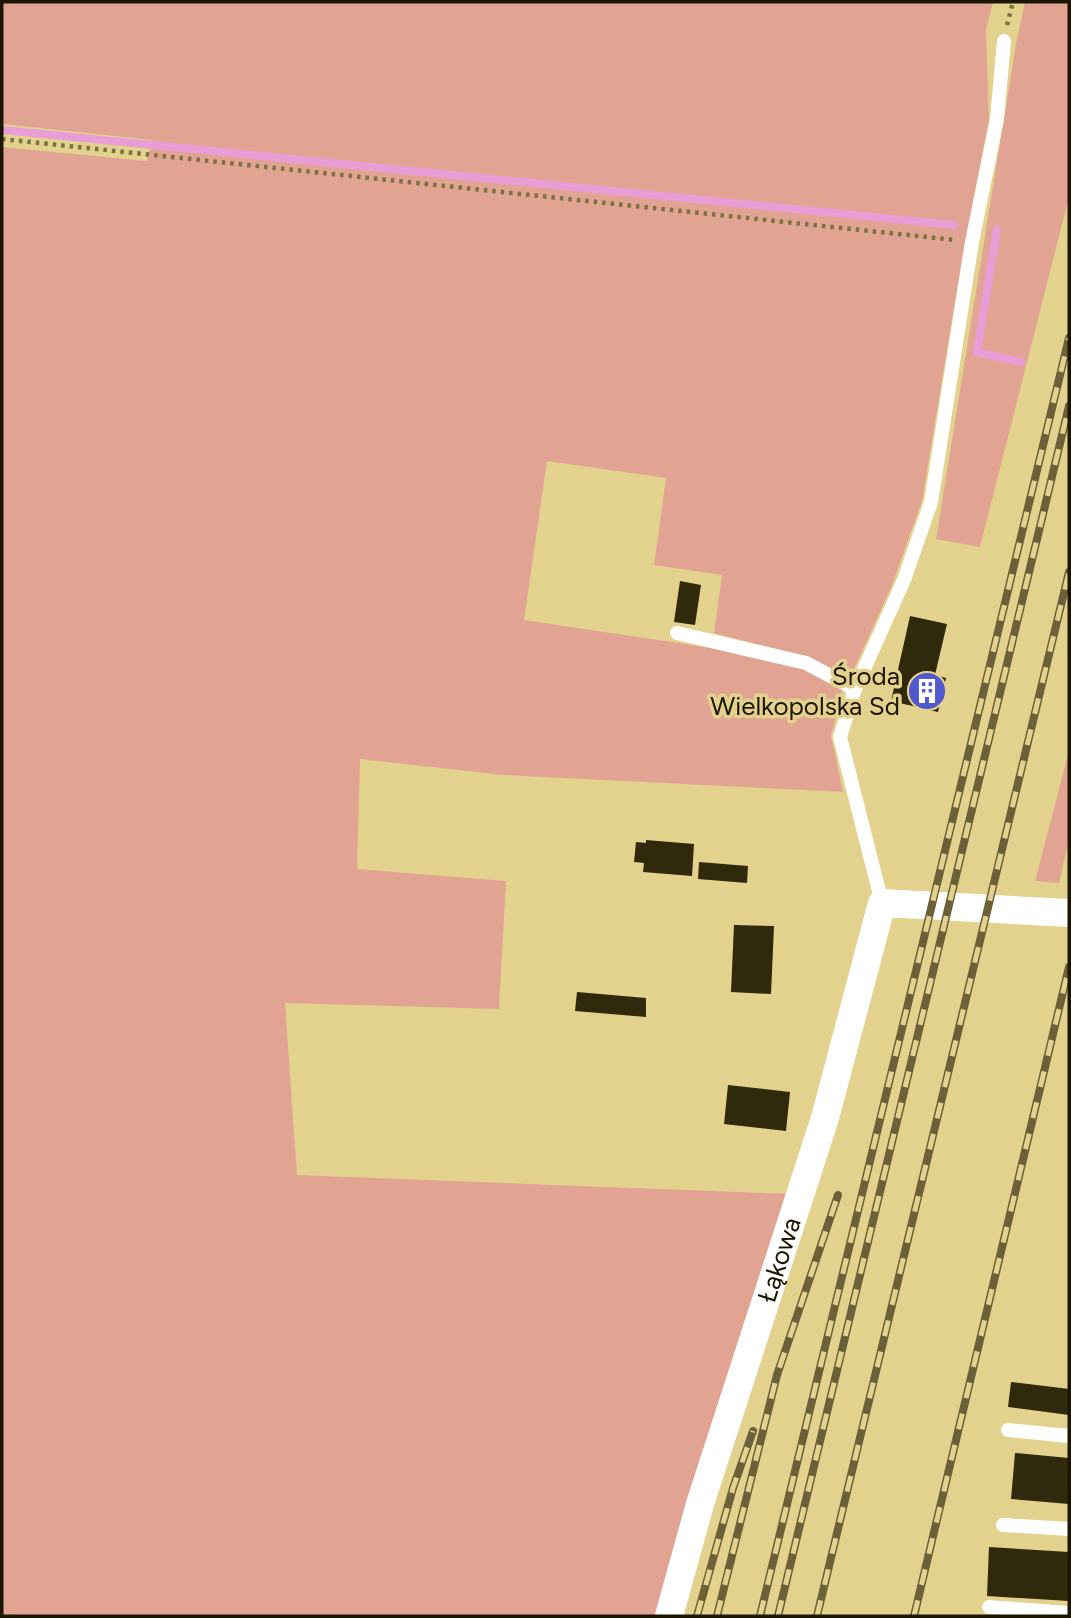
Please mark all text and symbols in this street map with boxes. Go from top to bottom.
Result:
place label: Środa Wielkopolska Sd [710,660,900,722]
building icon: Środa Wielkopolska Sd [906,670,948,712]
street label: Łąkowa [750,1213,808,1306]

